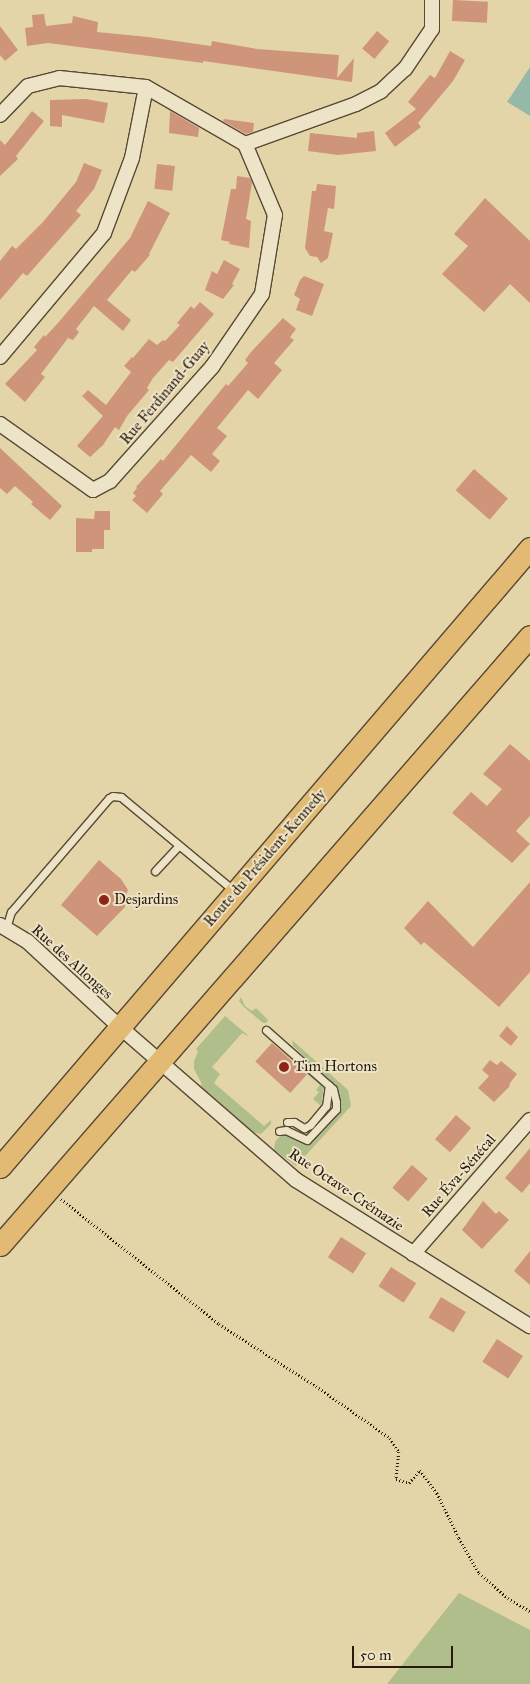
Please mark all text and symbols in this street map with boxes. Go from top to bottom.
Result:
street label: Rue Ferdinand-Guay [117,338,213,448]
street label: Route du Président-Kennedy [200,786,330,930]
place label: Desjardins [114,891,178,909]
marker: Desjardins [98,894,110,906]
street label: Rue des Allonges [28,921,116,1003]
place label: Tim Hortons [294,1058,377,1076]
marker: Tim Hortons [278,1061,290,1073]
street label: Rue Éva-Sénécal [418,1131,500,1221]
street label: Rue Octave-Crémazie [285,1145,407,1235]
scale bar [355,1636,456,1668]
text: 50 m [360,1646,392,1664]

